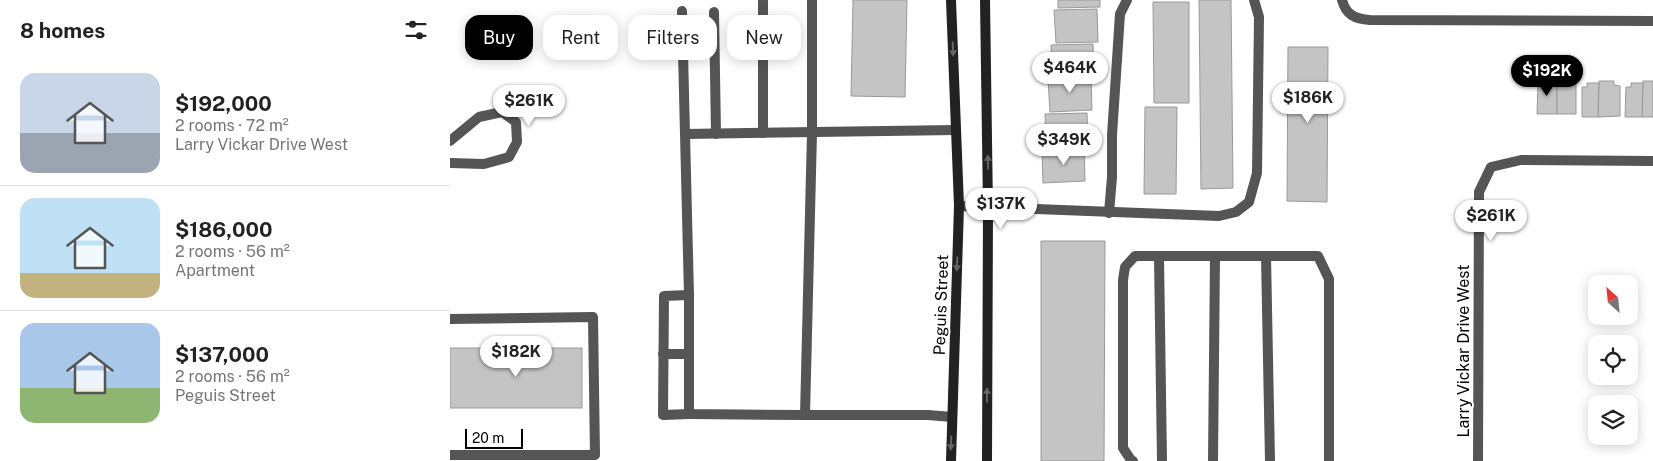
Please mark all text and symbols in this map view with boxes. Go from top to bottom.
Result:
chip: Buy [465,15,533,60]
chip: Rent [543,15,618,60]
chip: Filters [628,15,717,60]
chip: New [727,15,801,60]
icon: filters [402,16,430,44]
text: 8 homes [20,18,105,43]
one-way arrow [949,41,957,57]
pin: $464K [1035,52,1105,94]
pin: $192K [1512,54,1582,97]
text: $464K [1043,58,1097,77]
text: $192K [1522,61,1572,80]
pin: $186K [1273,82,1343,124]
pin: $261K [494,84,564,127]
text: $186K [1283,88,1333,107]
text: $192,000 [175,91,272,116]
text: $261K [504,91,554,110]
icon: home [60,93,120,153]
text: 2 rooms · 72 m² [175,116,289,135]
pin: $349K [1029,124,1099,166]
text: $349K [1037,130,1091,149]
text: Larry Vickar Drive West [175,135,348,154]
one-way arrow [984,154,992,170]
pin: $137K [966,188,1036,230]
text: $137K [976,194,1026,213]
pin: $261K [1456,200,1526,242]
text: $261K [1466,206,1516,225]
text: $186,000 [175,217,272,242]
icon: home [60,218,120,278]
text: 2 rooms · 56 m² [175,242,290,261]
street label: Peguis Street [930,254,952,356]
one-way arrow [953,256,961,272]
text: Apartment [175,261,255,280]
street label: Larry Vickar Drive West [1454,264,1473,438]
north arrow [1588,275,1638,325]
map controls [1588,275,1638,445]
button: locate [1588,335,1638,385]
pin: $182K [481,336,551,378]
text: $137,000 [175,342,269,367]
text: $182K [491,342,541,361]
icon: home [60,343,120,403]
text: 2 rooms · 56 m² [175,367,290,386]
text: Peguis Street [175,386,276,405]
one-way arrow [983,387,991,403]
button: layers [1588,395,1638,445]
scale bar [465,426,522,449]
text: 20 m [472,430,504,446]
one-way arrow [947,436,955,452]

